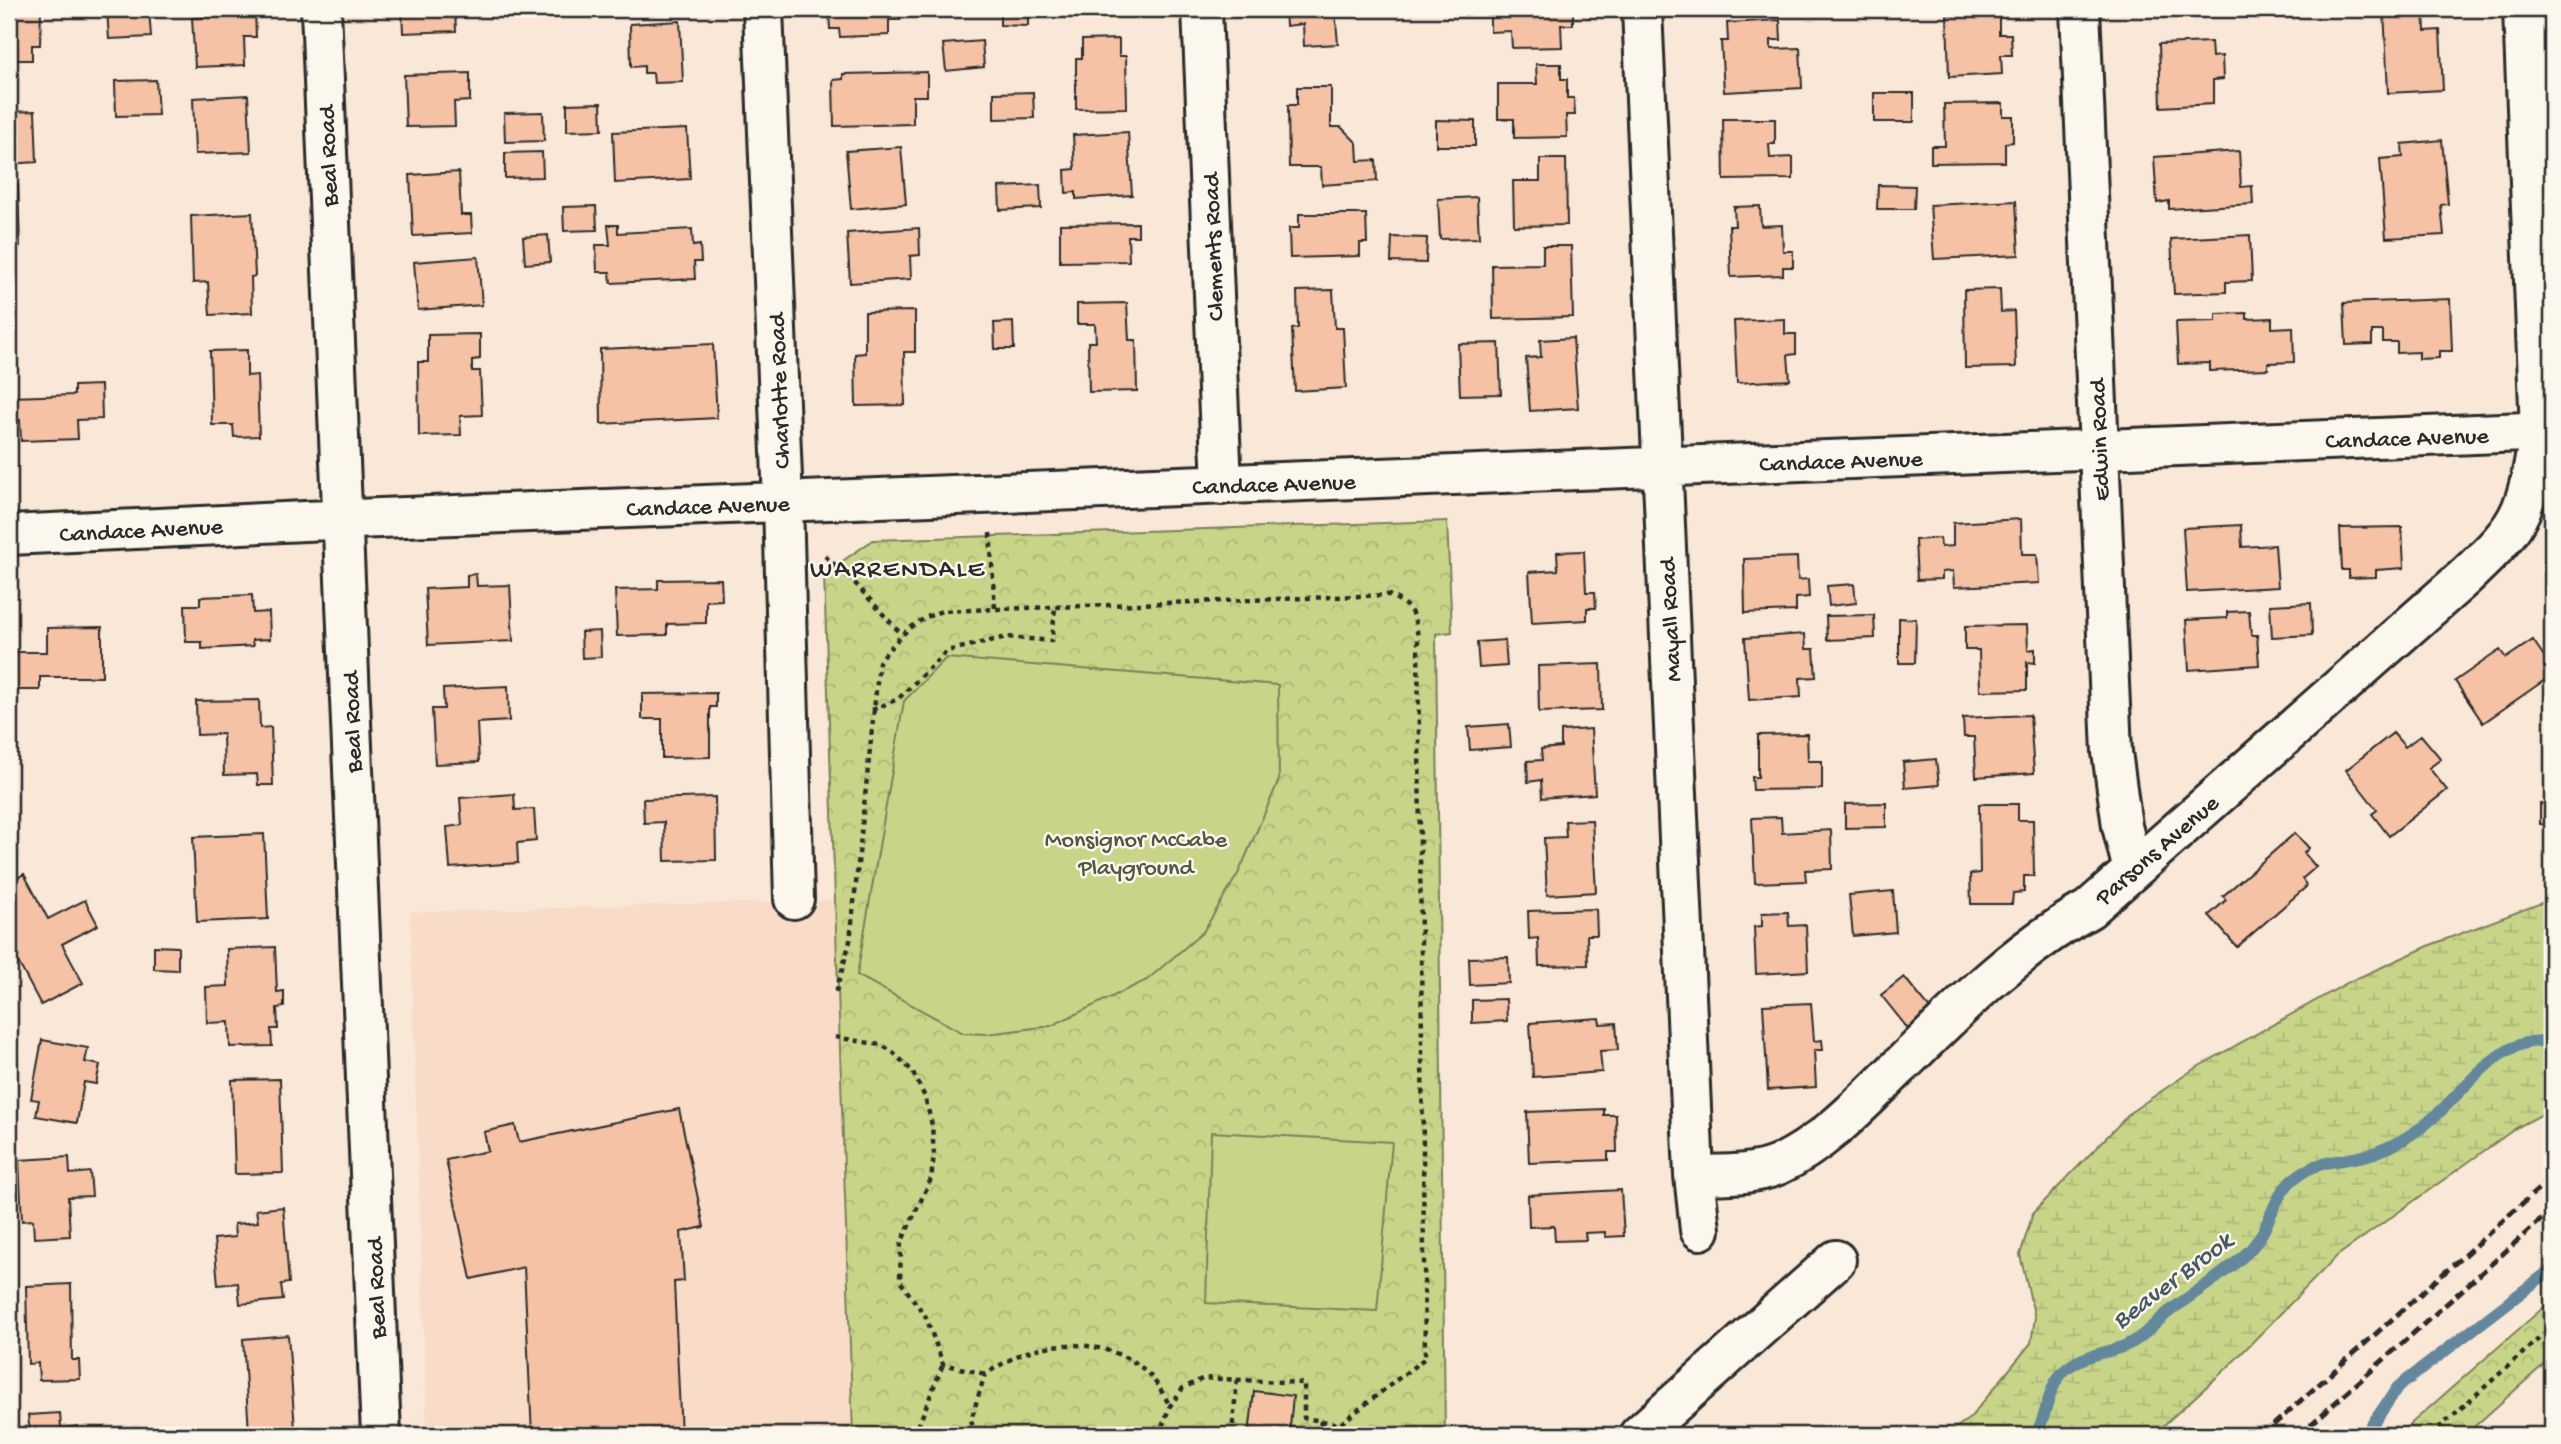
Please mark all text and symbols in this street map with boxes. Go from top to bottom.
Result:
street label: Beal Road [314,103,347,208]
street label: Clements Road [1198,170,1233,321]
street label: Charlotte Road [764,311,799,469]
street label: Edwin Road [2085,376,2118,502]
street label: Candace Avenue [2325,423,2490,458]
street label: Candace Avenue [1759,446,1924,481]
street label: Candace Avenue [1192,469,1357,504]
street label: Candace Avenue [626,491,791,526]
street label: Candace Avenue [59,514,224,551]
street label: Mayall Road [1655,555,1690,682]
district label: WARRENDALE [810,556,986,587]
street label: Beal Road [338,669,371,774]
street label: Parsons Avenue [2090,790,2227,914]
park label: Monsignor McCabe Playground [1045,827,1228,884]
water label: Beaver Brook [2107,1226,2242,1338]
street label: Beal Road [362,1235,395,1340]

